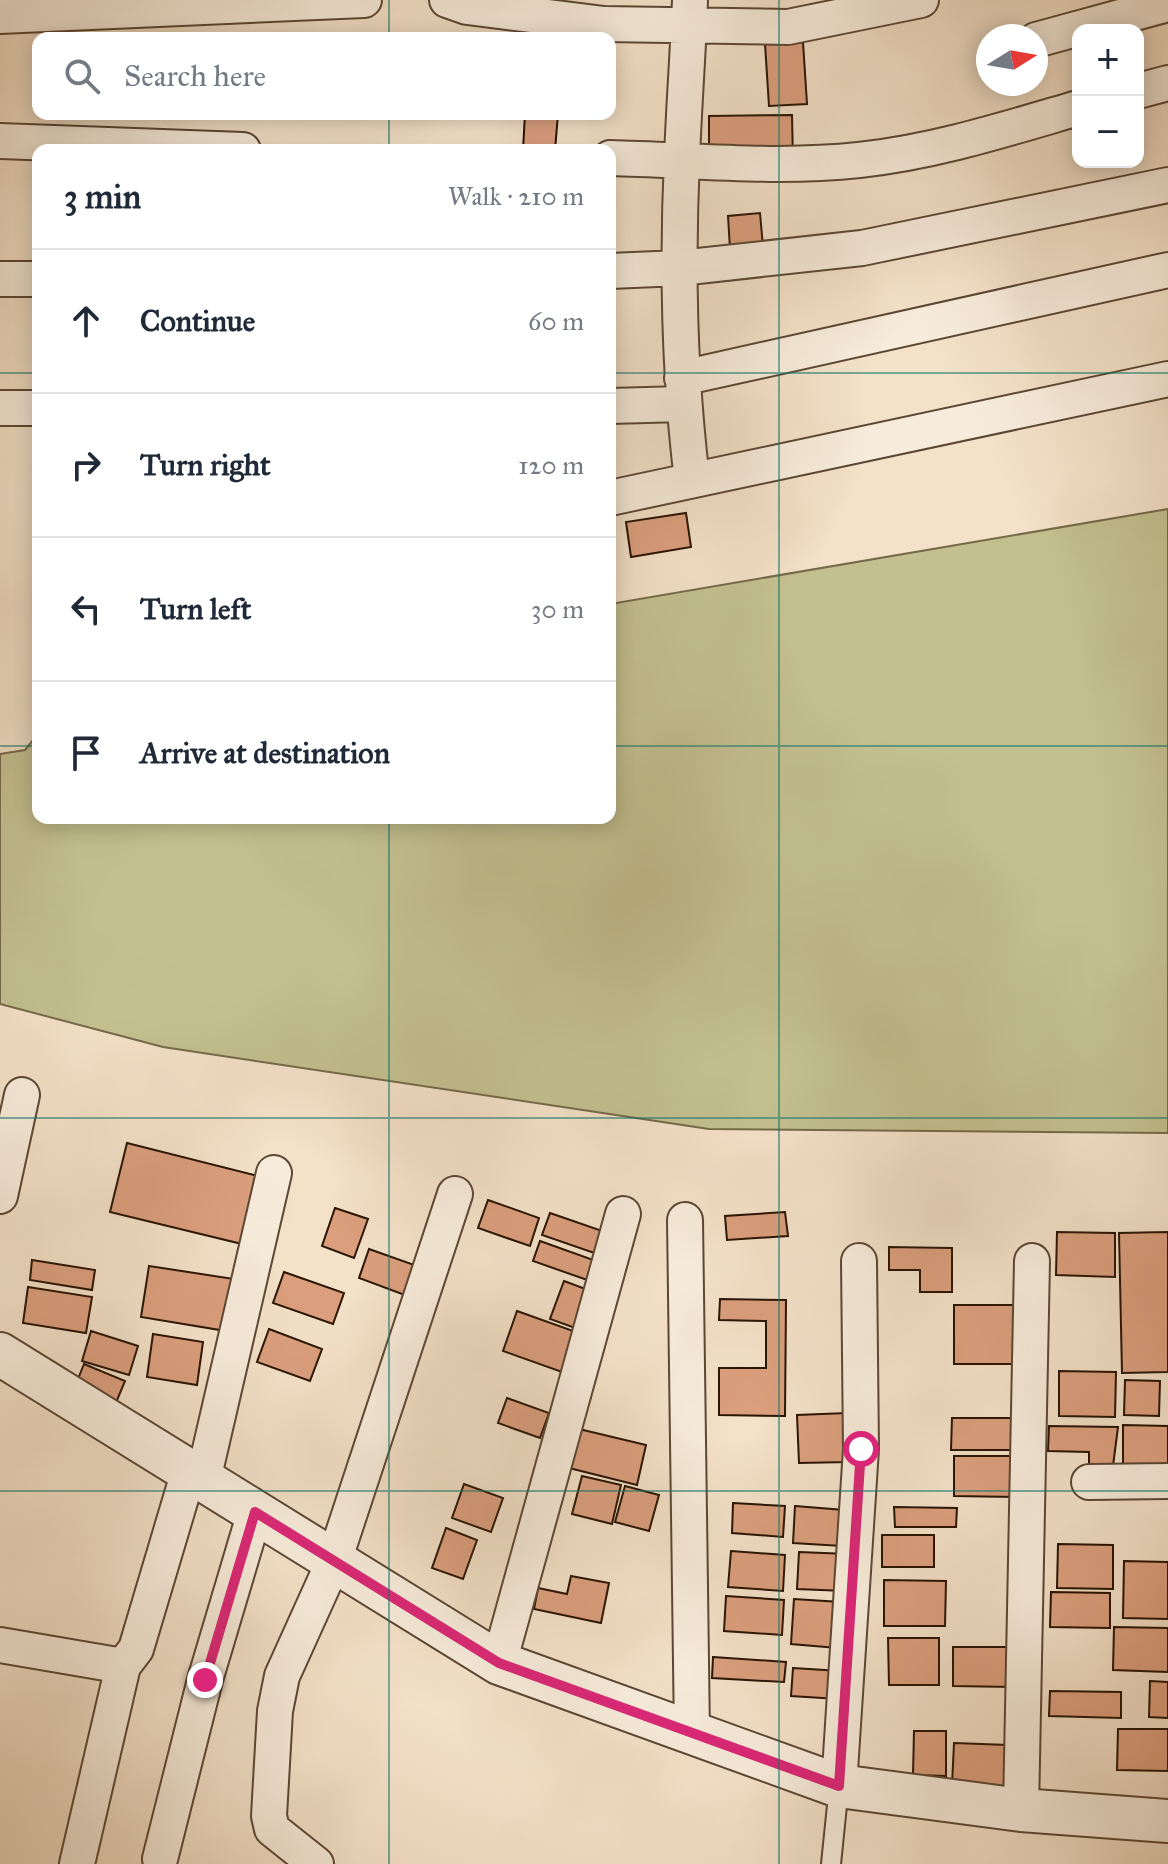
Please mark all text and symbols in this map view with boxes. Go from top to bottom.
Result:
north arrow [976,24,1048,96]
map controls [1072,24,1144,168]
button: + [1072,24,1144,96]
search box [32,32,616,120]
icon: search [60,54,104,98]
text: Search here [124,58,266,94]
button: − [1072,96,1144,168]
text: 3 min [64,176,141,217]
text: Walk · 210 m [448,180,584,212]
icon: ahead [64,299,108,343]
text: Continue [140,303,255,339]
text: 60 m [528,305,584,337]
icon: right [64,443,108,487]
text: Turn right [140,447,271,483]
text: 120 m [518,449,584,481]
icon: left [64,587,108,631]
text: Turn left [140,591,251,627]
text: 30 m [531,593,584,625]
icon: arrive [64,731,108,775]
text: Arrive at destination [140,735,390,771]
route start [843,1431,879,1467]
route end [187,1662,223,1698]

